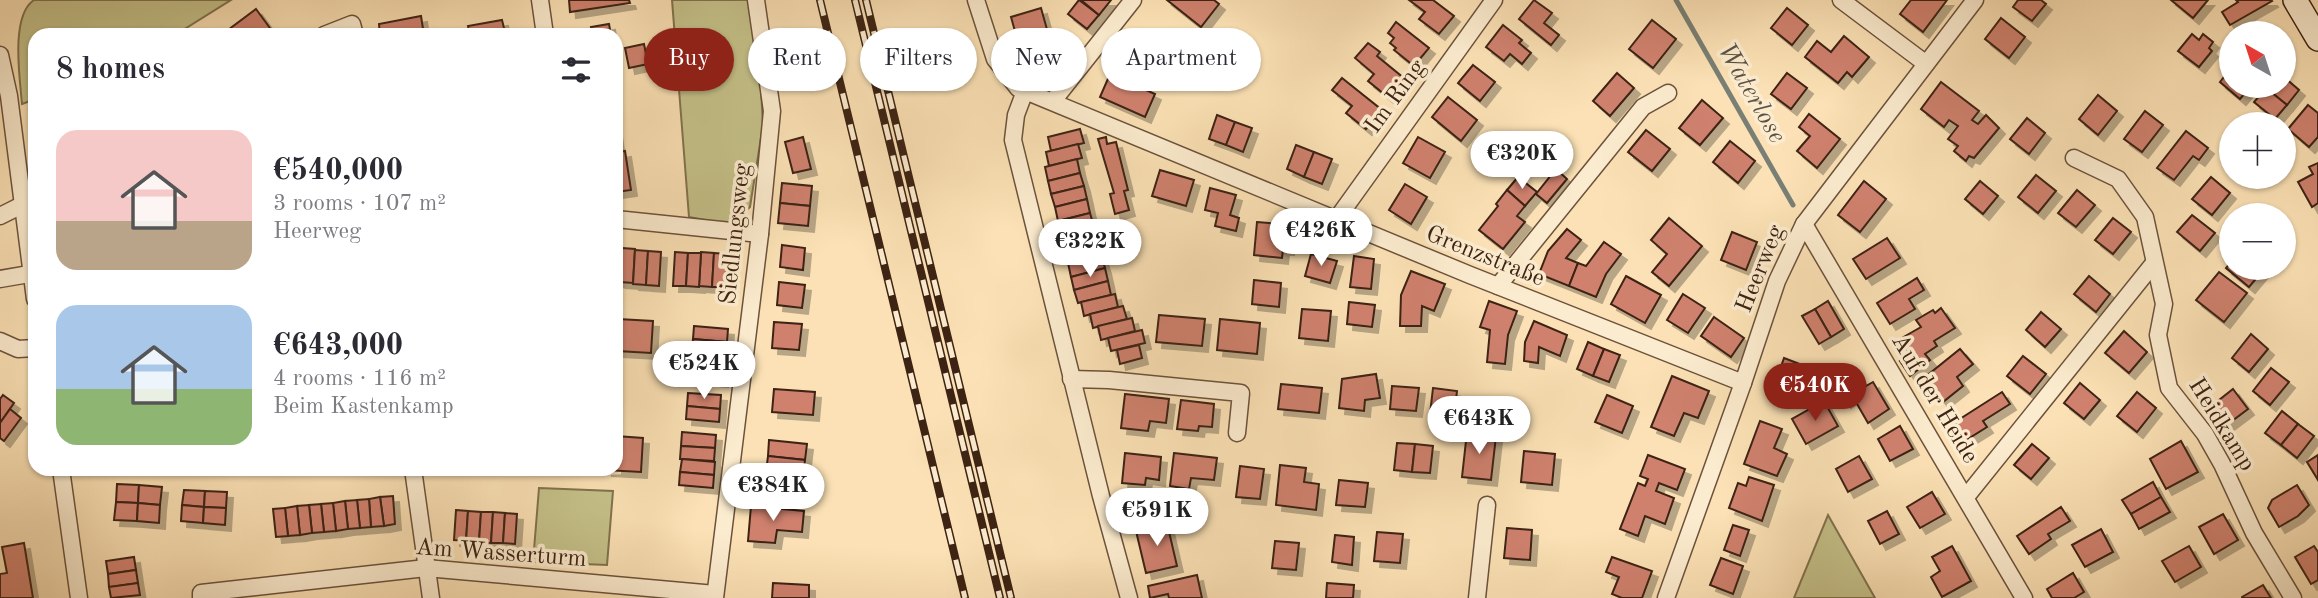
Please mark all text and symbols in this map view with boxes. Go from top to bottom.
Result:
north arrow [2219,21,2296,98]
map controls [2219,21,2296,280]
chip: Buy [644,28,734,91]
chip: Rent [748,28,846,91]
chip: Filters [860,28,977,91]
chip: New [991,28,1087,91]
chip: Apartment [1101,28,1261,91]
water label: Waterlose [1712,38,1790,148]
icon: filters [557,51,595,89]
text: 8 homes [56,55,165,85]
street label: Im Ring [1361,56,1431,138]
button: + [2219,112,2296,189]
pin: €320K [1473,132,1571,191]
text: €320K [1486,142,1558,165]
text: €540,000 [273,156,403,186]
icon: home [112,158,196,242]
street label: Siedlungsweg [717,162,755,306]
text: 3 rooms · 107 m² [273,192,446,215]
button: − [2219,203,2296,280]
pin: €426K [1272,208,1370,268]
pin: €322K [1041,219,1139,279]
text: €426K [1285,219,1357,242]
text: Heerweg [273,220,361,243]
street label: Grenzstraße [1422,222,1548,292]
street label: Heerweg [1733,222,1789,316]
text: €322K [1054,230,1126,253]
street label: Auf der Heide [1886,330,1982,468]
text: €643,000 [273,331,403,361]
icon: home [112,333,196,417]
pin: €524K [655,342,753,401]
text: €524K [668,352,740,375]
pin: €540K [1766,364,1864,423]
text: 4 rooms · 116 m² [273,367,446,390]
text: €540K [1779,374,1851,397]
street label: Heidkamp [2183,374,2259,476]
text: Beim Kastenkamp [273,395,454,418]
pin: €643K [1430,396,1528,456]
text: €643K [1443,407,1515,430]
pin: €384K [724,463,822,523]
text: €384K [737,474,809,497]
pin: €591K [1108,489,1206,548]
text: €591K [1121,499,1193,522]
street label: Am Wasserturm [415,536,587,572]

